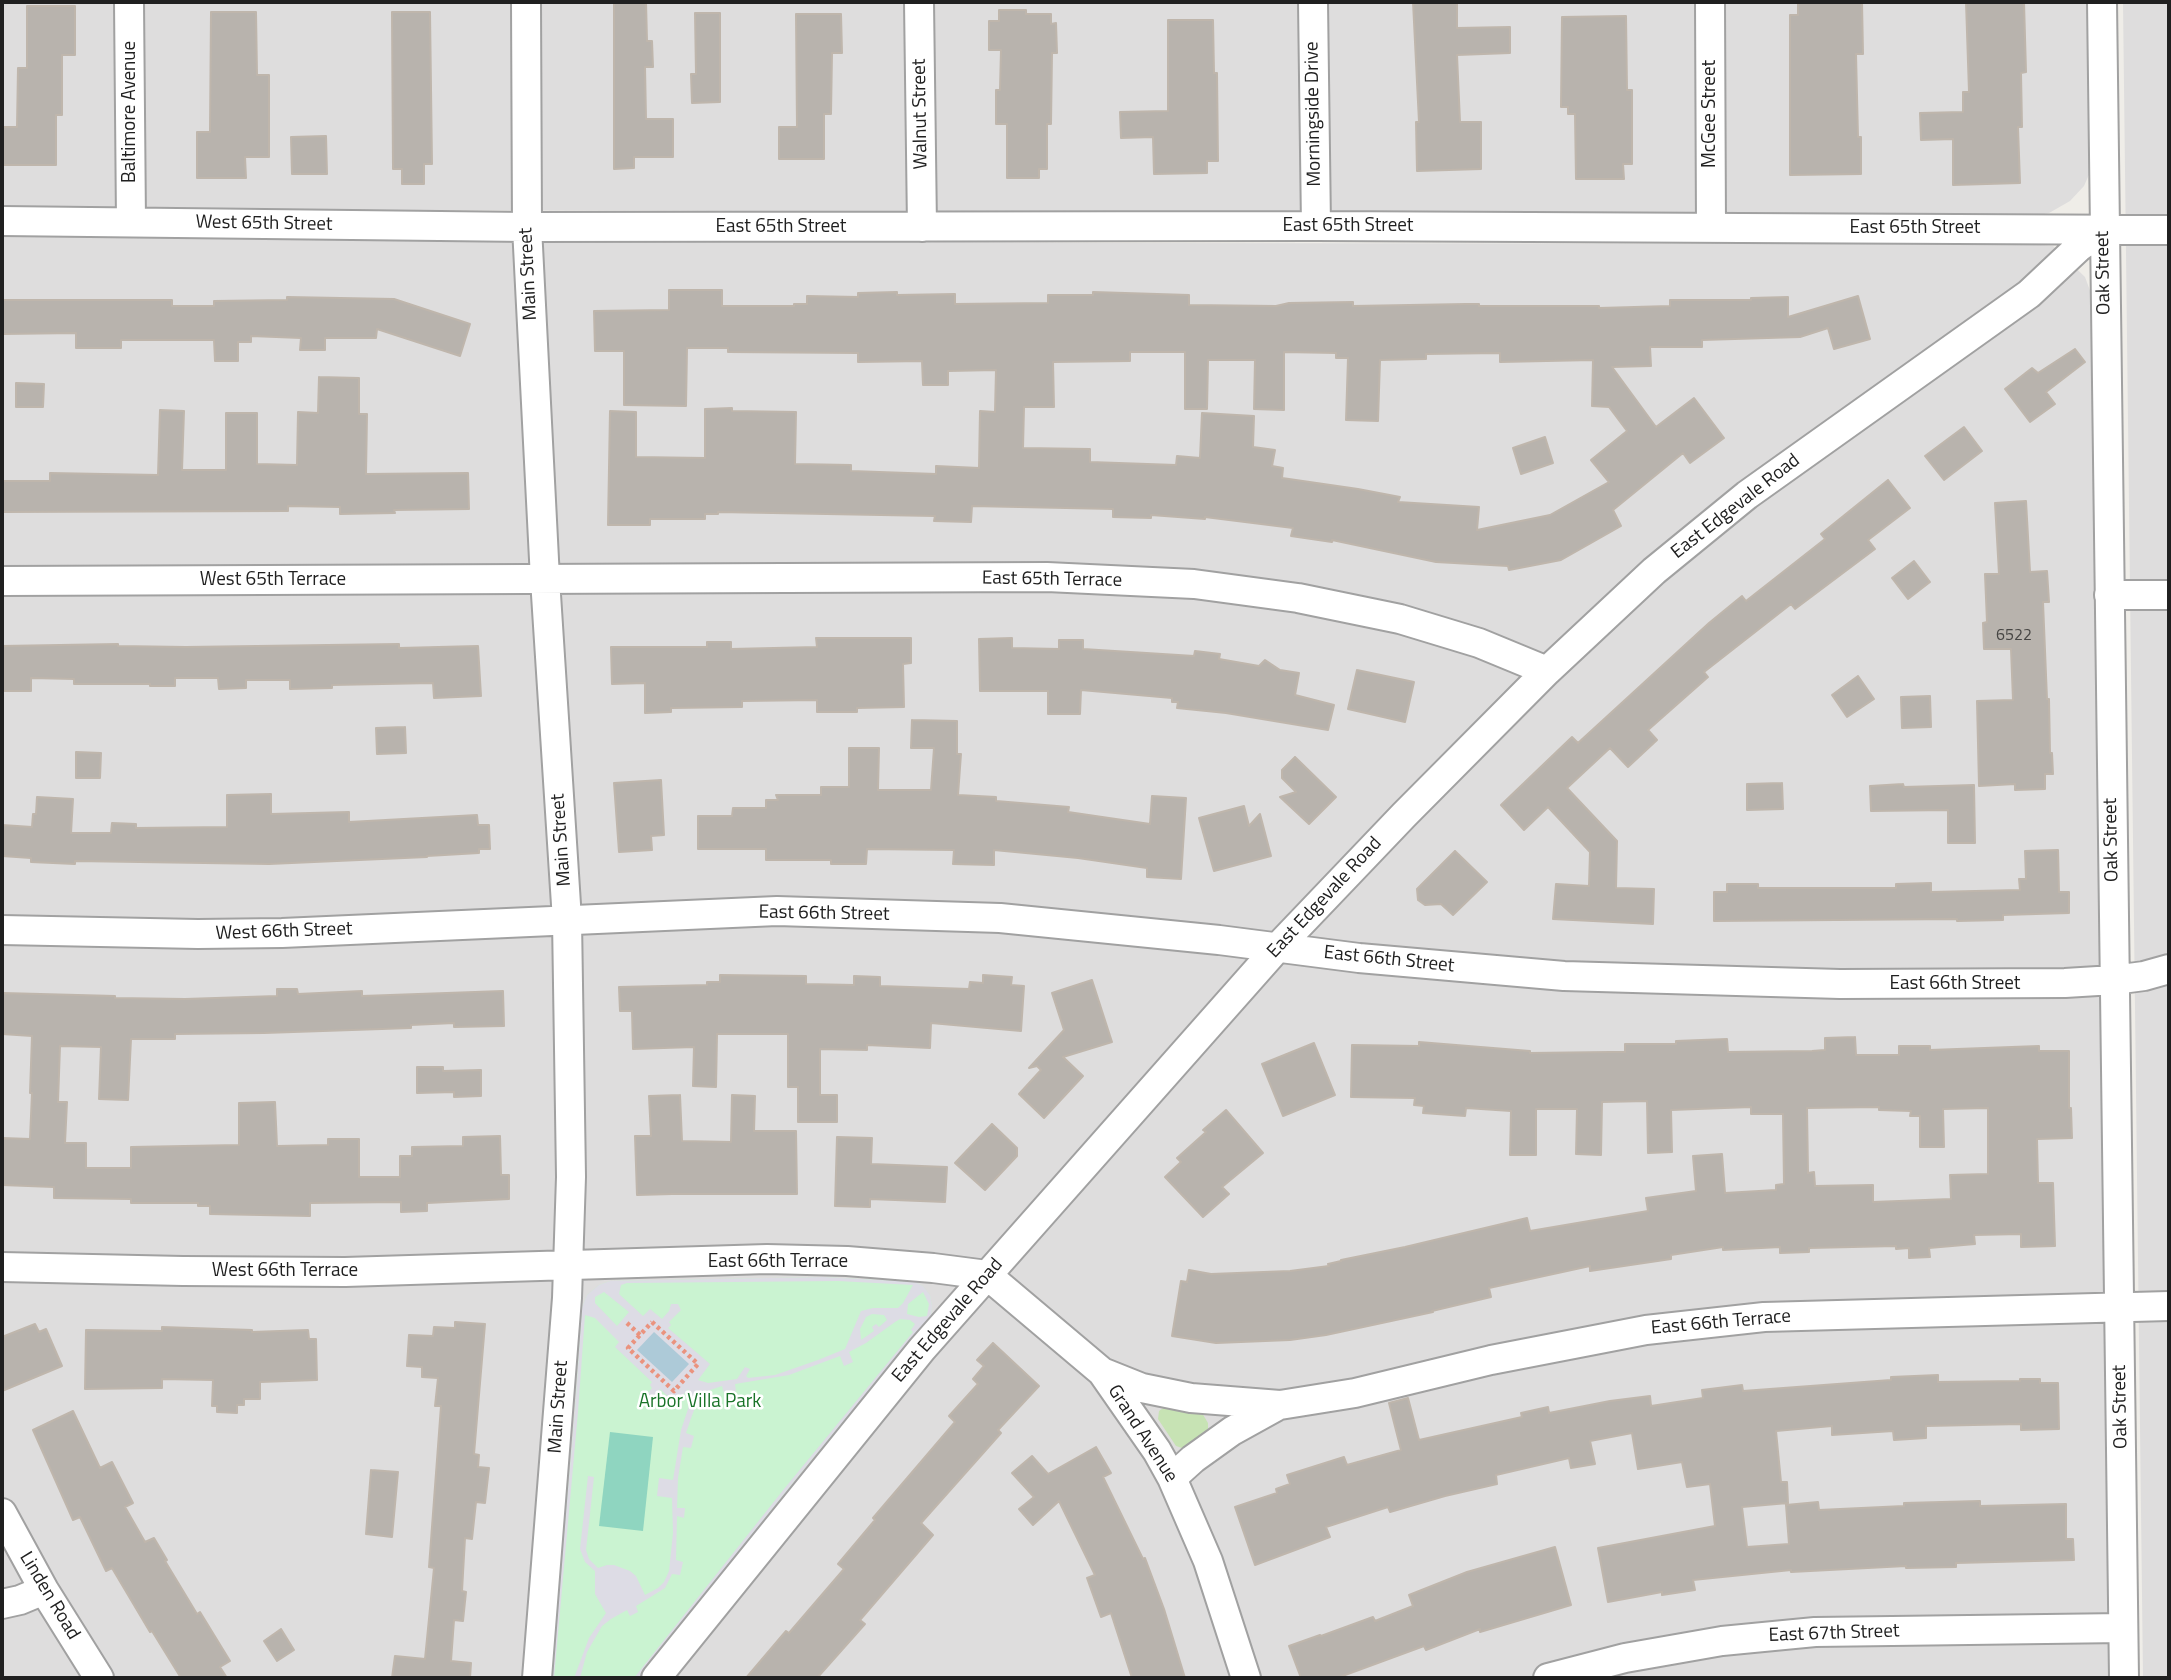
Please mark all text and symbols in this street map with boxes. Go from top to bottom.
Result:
street label: Baltimore Avenue [119,41,141,183]
street label: Morningside Drive [1301,41,1327,187]
street label: Walnut Street [909,59,933,169]
street label: McGee Street [1699,60,1721,168]
street label: West 65th Street [195,211,333,237]
street label: East 65th Street [1282,215,1414,237]
street label: East 65th Street [715,216,847,238]
street label: East 65th Street [1849,217,1981,239]
street label: Main Street [515,227,543,321]
street label: Oak Street [2092,231,2116,315]
street label: East Edgevale Road [1667,450,1805,564]
street label: East 65th Terrace [982,567,1122,593]
street label: West 65th Terrace [200,569,346,591]
house number: 6522 [1996,626,2032,646]
street label: Main Street [547,793,577,887]
street label: Oak Street [2100,798,2124,882]
street label: East Edgevale Road [1263,833,1387,963]
street label: East 66th Street [758,901,890,927]
street label: West 66th Street [215,918,353,946]
street label: East 66th Street [1323,942,1455,978]
street label: East 66th Street [1889,973,2021,995]
street label: East 66th Terrace [708,1251,848,1273]
street label: East Edgevale Road [888,1254,1008,1388]
street label: West 66th Terrace [212,1260,358,1282]
street label: East 66th Terrace [1650,1306,1792,1340]
street label: Main Street [544,1360,574,1454]
street label: Oak Street [2109,1365,2133,1449]
street label: Grand Avenue [1102,1381,1182,1487]
park label: Arbor Villa Park [639,1391,761,1413]
street label: Linden Road [14,1548,84,1644]
street label: East 67th Street [1768,1620,1900,1648]

